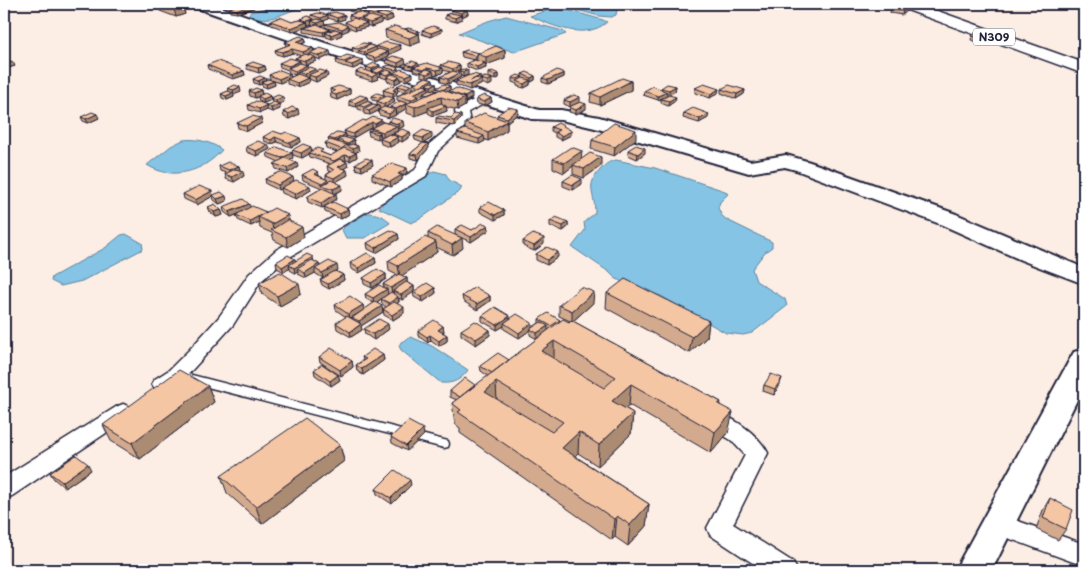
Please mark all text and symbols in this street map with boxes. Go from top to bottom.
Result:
road number: N309 [973,28,1015,46]

